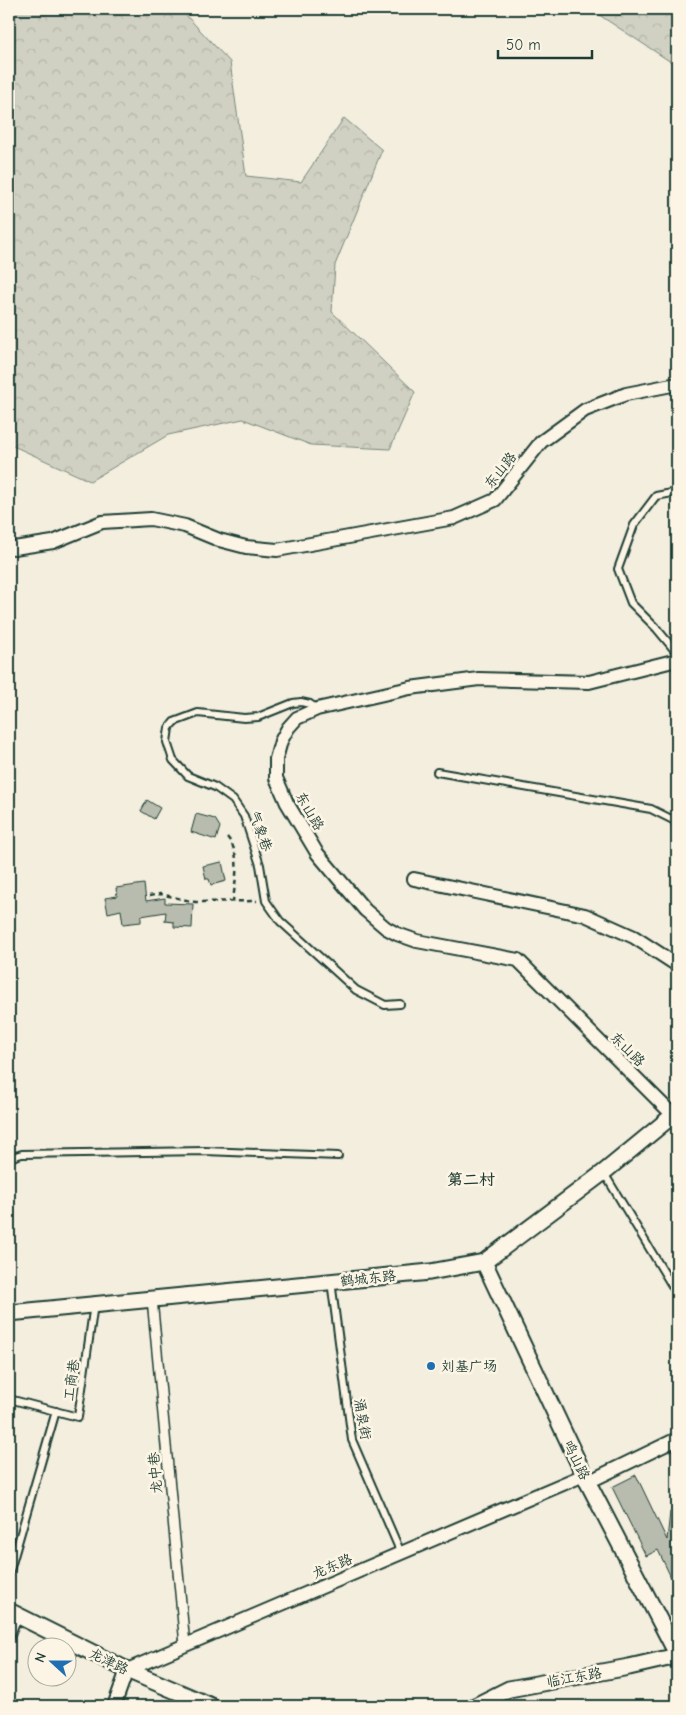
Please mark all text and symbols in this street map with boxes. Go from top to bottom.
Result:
scale bar [498,28,592,60]
text: 50 m [506,36,541,54]
street label: 东山路 [481,449,520,492]
street label: 东山路 [292,789,327,834]
street label: 气象巷 [245,809,276,855]
street label: 东山路 [607,1028,649,1070]
district label: 第二村 [447,1171,495,1189]
street label: 鹤城东路 [339,1267,397,1290]
street label: 工商巷 [60,1357,83,1402]
place label: 刘基广场 [441,1358,497,1375]
marker: 刘基广场 [425,1360,437,1372]
street label: 涌泉街 [350,1397,375,1441]
street label: 鸣山路 [560,1438,593,1483]
street label: 龙中巷 [145,1450,166,1495]
street label: 龙东路 [310,1550,355,1582]
north arrow [28,1638,78,1688]
street label: 龙津路 [86,1645,131,1678]
text: N [31,1650,50,1665]
street label: 临江东路 [545,1664,603,1691]

